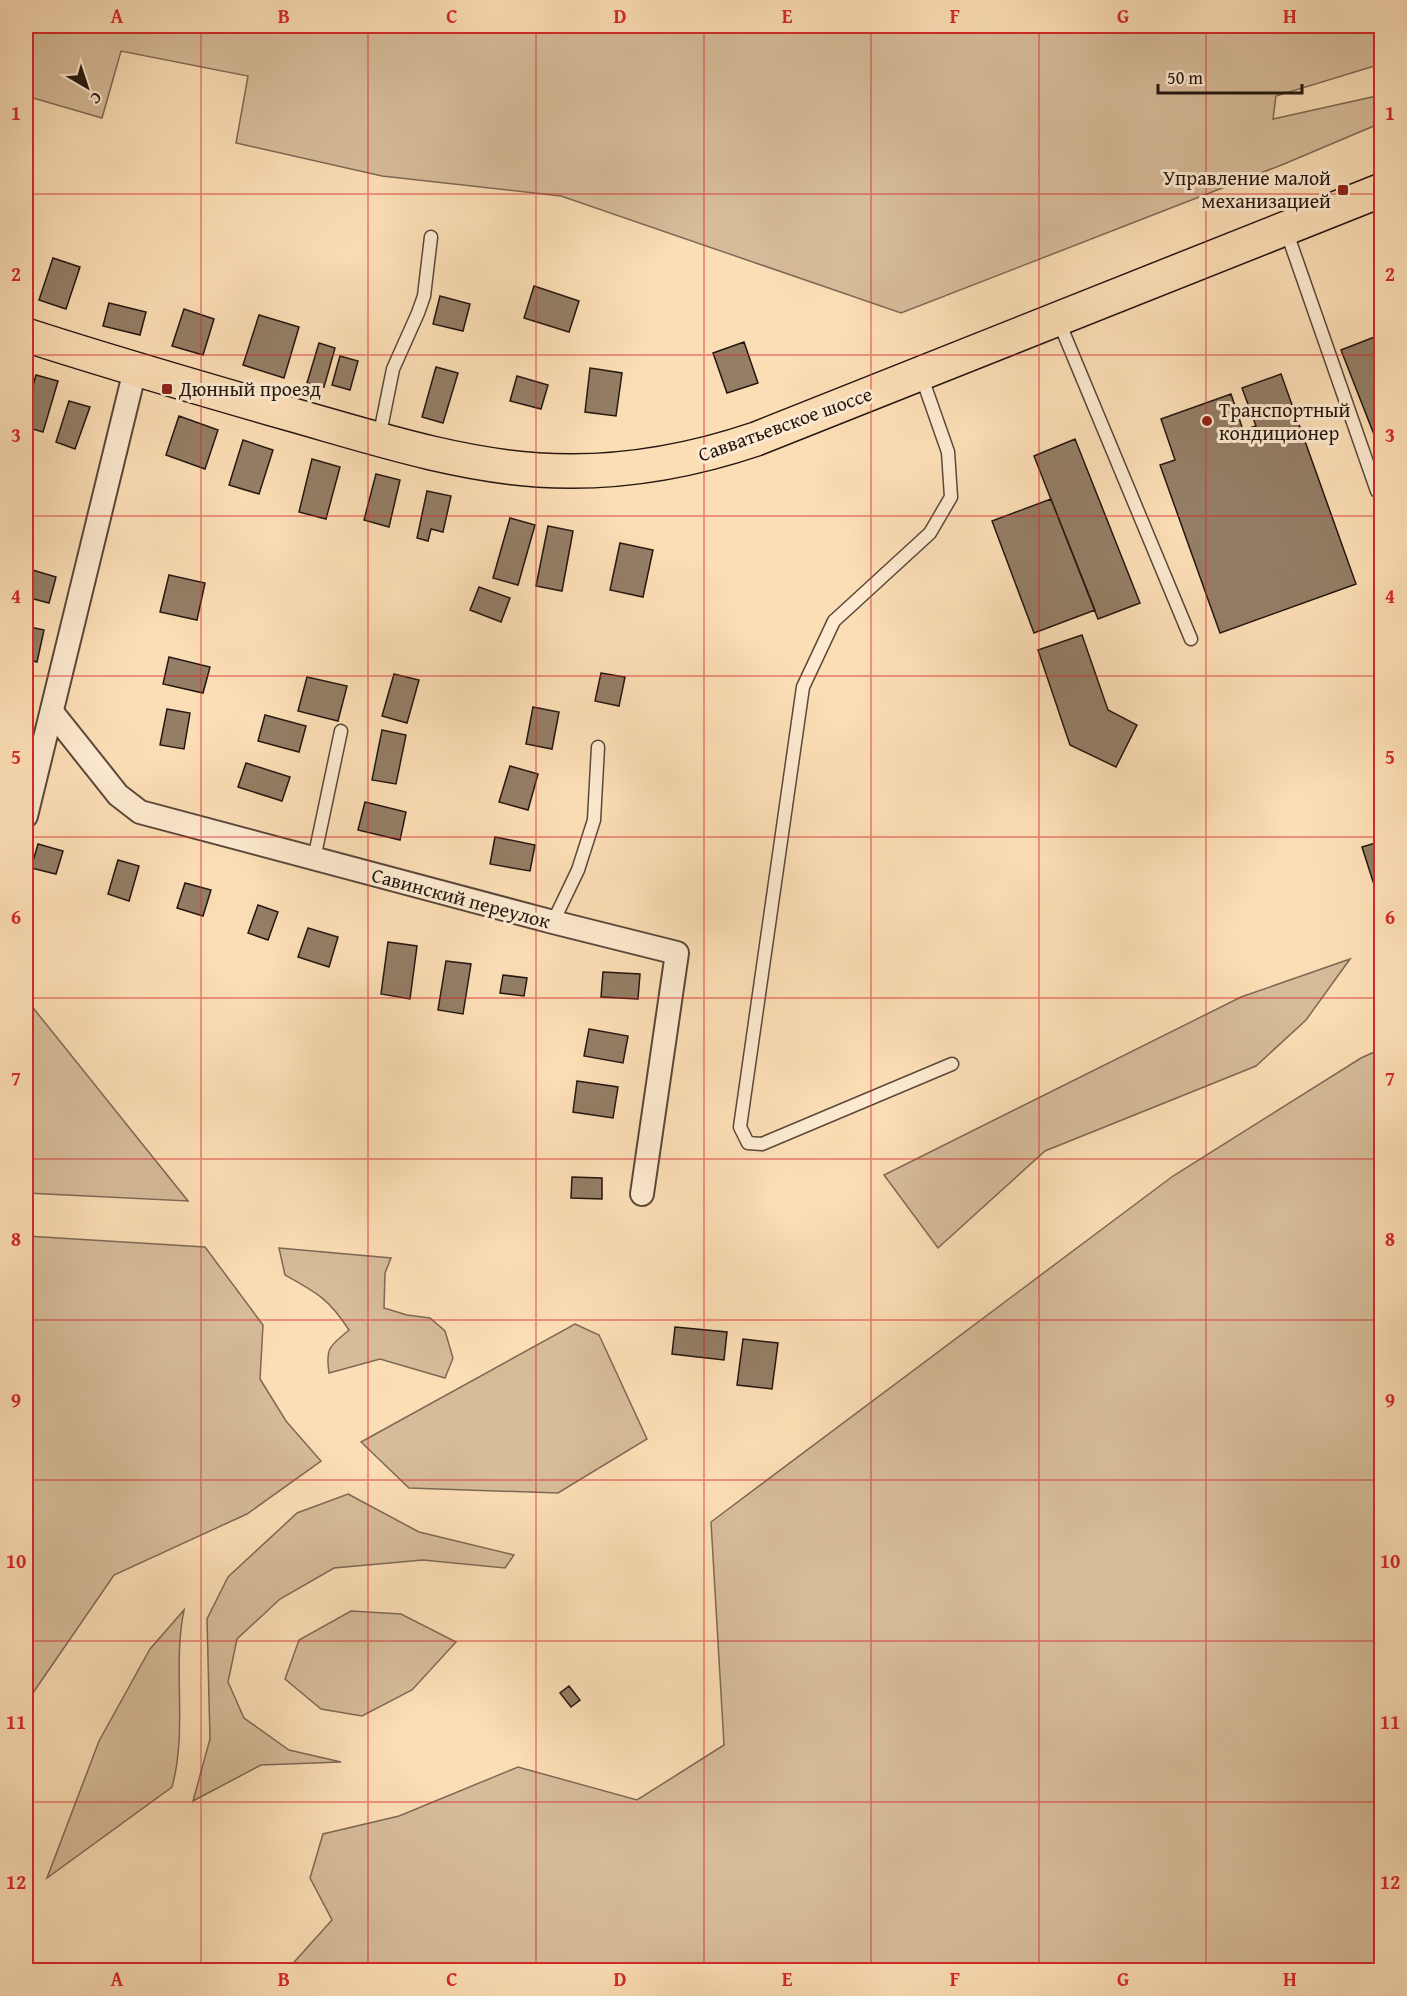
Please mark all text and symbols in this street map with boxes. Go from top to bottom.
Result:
text: A [111,1,124,30]
text: B [278,1,290,30]
text: C [446,1,458,30]
text: D [613,1,627,30]
text: E [782,1,793,30]
text: F [950,1,960,30]
text: G [1117,1,1129,30]
text: H [1283,1,1297,30]
north arrow [57,57,117,117]
scale bar [1158,57,1302,95]
text: 50 m [1167,64,1203,91]
text: С [85,86,108,111]
text: 1 [11,98,21,127]
text: 1 [1385,98,1395,127]
place label: Управление малой механизацией [1163,163,1331,215]
marker: Управление малой механизацией [1336,183,1350,197]
text: 2 [11,259,21,288]
text: 2 [1385,259,1395,288]
place label: Дюнный проезд [178,374,321,403]
street label: Савватьевское шоссе [694,379,876,469]
marker: Дюнный проезд [160,382,174,396]
place label: Транспортный кондиционер [1219,395,1351,447]
marker: Транспортный кондиционер [1200,414,1214,428]
text: 3 [11,420,21,449]
text: 3 [1385,420,1395,449]
text: 4 [11,581,21,610]
text: 4 [1385,581,1395,610]
text: 5 [11,742,21,771]
text: 5 [1385,742,1395,771]
street label: Савинский переулок [369,860,554,935]
text: 6 [11,902,21,931]
text: 6 [1385,902,1395,931]
text: 7 [11,1063,21,1092]
text: 7 [1385,1063,1395,1092]
text: 8 [11,1224,21,1253]
text: 8 [1385,1224,1395,1253]
text: 9 [11,1385,21,1414]
text: 9 [1385,1385,1395,1414]
text: 10 [6,1546,26,1575]
text: 10 [1380,1546,1400,1575]
text: 11 [6,1707,26,1736]
text: 11 [1380,1707,1400,1736]
text: 12 [6,1867,26,1896]
text: 12 [1380,1867,1400,1896]
text: A [111,1964,124,1993]
text: B [278,1964,290,1993]
text: C [446,1964,458,1993]
text: D [613,1964,627,1993]
text: E [782,1964,793,1993]
text: F [950,1964,960,1993]
text: G [1117,1964,1129,1993]
text: H [1283,1964,1297,1993]

